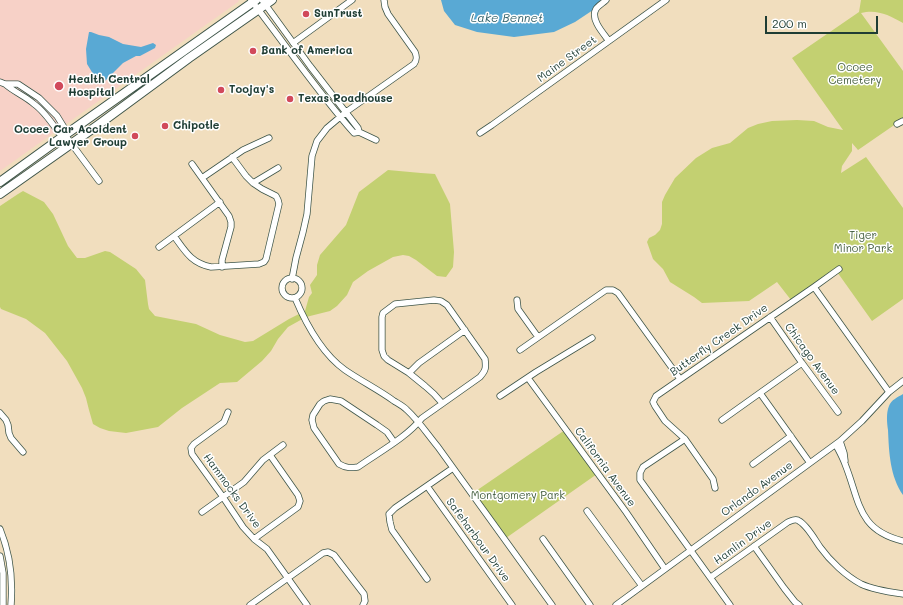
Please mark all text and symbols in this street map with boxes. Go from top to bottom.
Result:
place label: SunTrust [314,7,362,21]
scale bar [767,8,880,34]
marker: SunTrust [301,9,311,19]
water label: Lake Bennet [471,11,543,25]
text: 200 m [772,15,807,31]
street label: Maine Street [535,33,599,85]
place label: Bank of America [261,44,352,58]
marker: Bank of America [248,46,258,56]
park label: Ocoee Cemetery [828,61,882,87]
place label: Health Central Hospital [68,73,150,99]
marker: Health Central Hospital [53,80,65,92]
place label: Toojay's [229,83,274,97]
marker: Toojay's [216,85,226,95]
place label: Texas Roadhouse [298,92,393,106]
marker: Texas Roadhouse [285,94,295,104]
place label: Chipotle [173,119,219,133]
marker: Chipotle [160,121,170,131]
place label: Ocoee Car Accident Lawyer Group [14,123,127,149]
marker: Ocoee Car Accident Lawyer Group [130,131,140,141]
park label: Tiger Minor Park [834,229,892,255]
street label: Butterfly Creek Drive [667,301,771,379]
street label: Chicago Avenue [782,321,842,397]
street label: California Avenue [572,425,638,509]
street label: Hammocks Drive [201,451,263,531]
street label: Orlando Avenue [719,459,795,519]
park label: Montgomery Park [471,489,565,503]
street label: Safeharbour Drive [443,496,513,584]
street label: Hamlin Drive [712,517,774,567]

